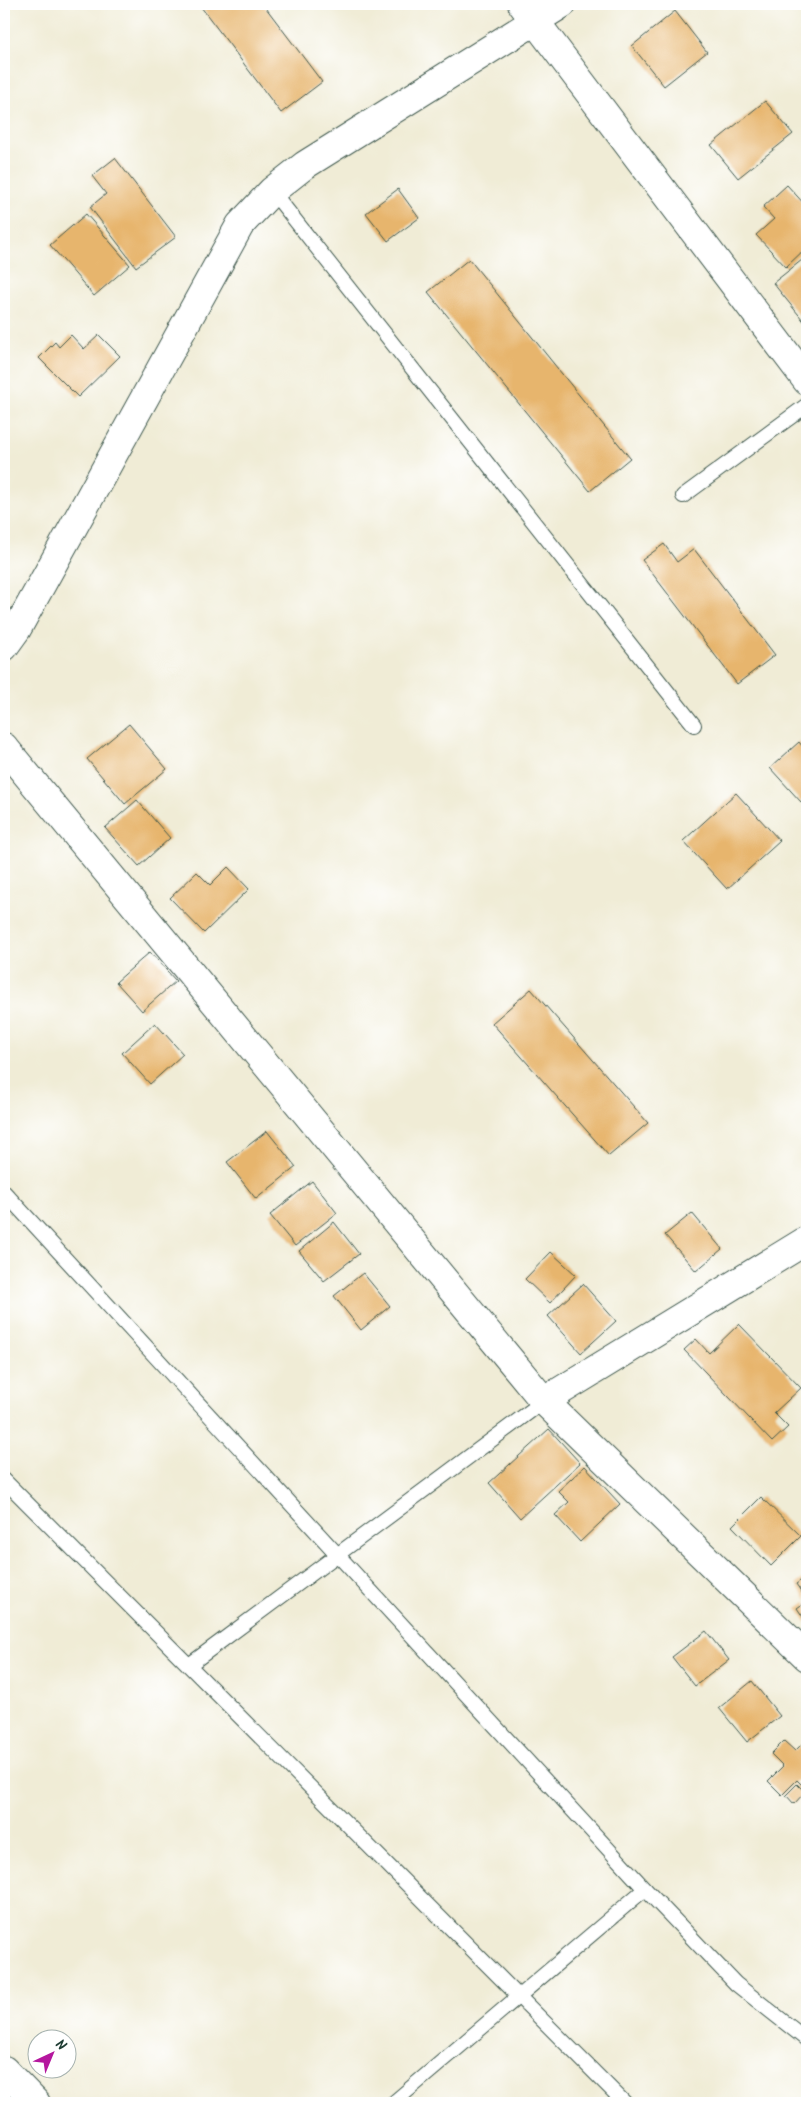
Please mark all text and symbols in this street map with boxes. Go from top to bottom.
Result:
north arrow [28,2030,78,2080]
text: N [50,2034,71,2056]

